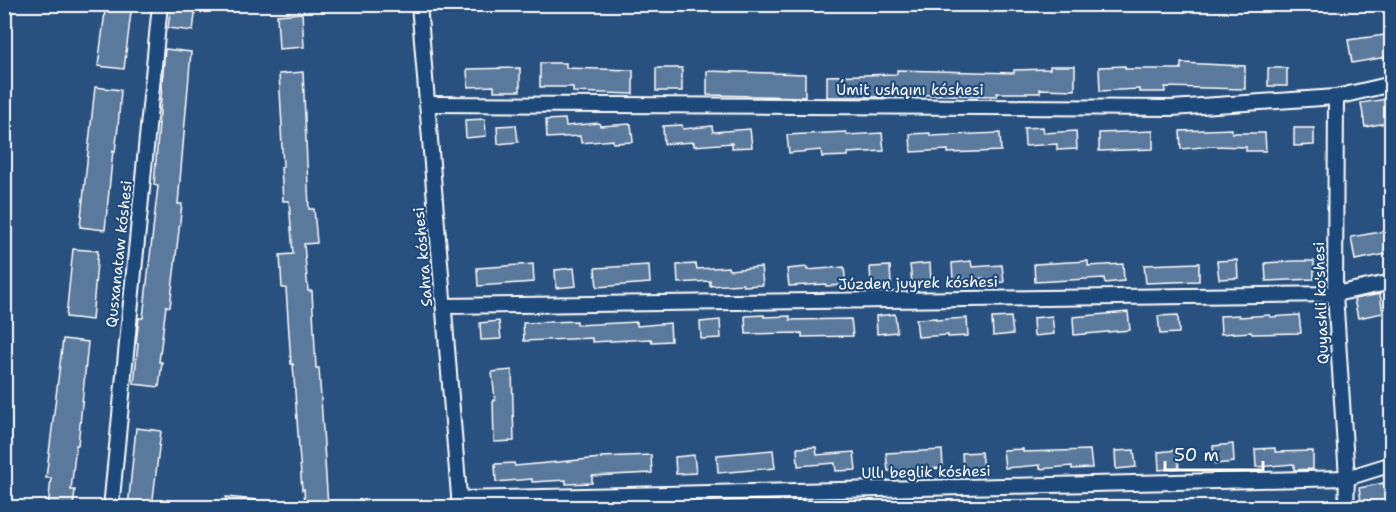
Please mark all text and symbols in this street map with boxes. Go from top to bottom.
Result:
street label: Úmit ushqını kóshesi [836,79,984,100]
street label: Qusxanataw kóshesi [101,179,137,329]
street label: Sahra kóshesi [409,206,437,308]
street label: Quyashli ko'shesi [1309,241,1333,365]
street label: Júzden juyrek kóshesi [838,272,998,294]
scale bar [1165,434,1262,472]
text: 50 m [1174,443,1219,467]
street label: Ullı beglik kóshesi [861,461,991,483]

